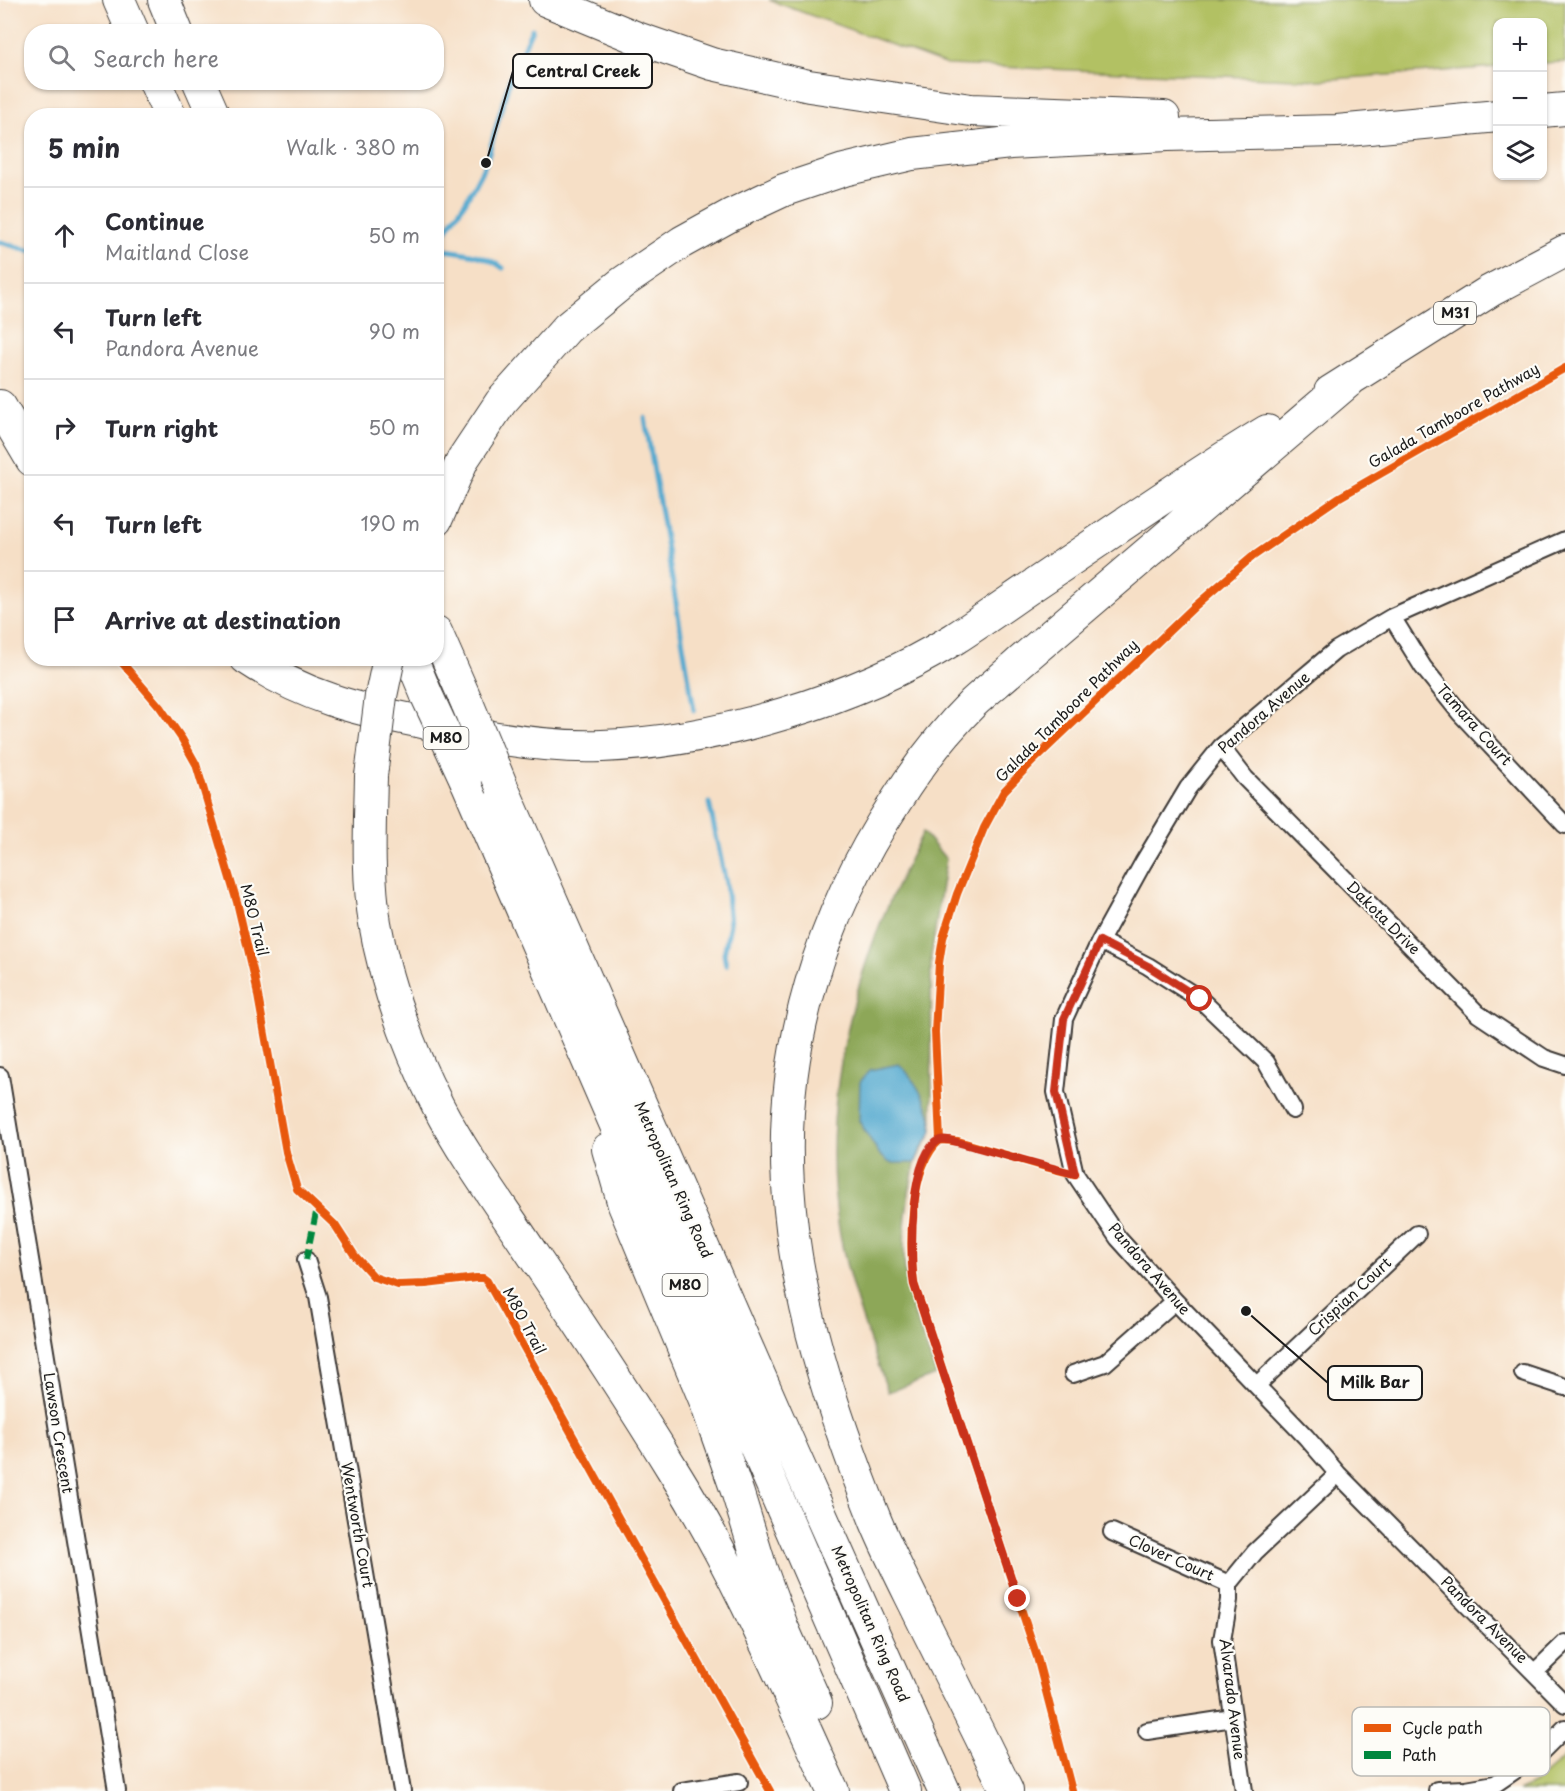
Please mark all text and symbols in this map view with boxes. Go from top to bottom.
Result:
map controls [1493,18,1547,180]
button: + [1493,18,1547,72]
search box [24,24,444,90]
icon: search [45,41,78,74]
text: Search here [93,41,219,74]
callout: Central Creek [513,54,652,88]
text: Central Creek [526,58,641,82]
button: − [1493,72,1547,126]
button: layers [1493,126,1547,180]
text: 5 min [48,128,120,167]
text: Walk · 380 m [286,132,420,162]
text: Continue [105,204,204,237]
icon: ahead [48,219,81,252]
text: 50 m [368,220,420,250]
text: Maitland Close [105,237,249,267]
text: Turn left [105,300,202,333]
road number: M31 [1434,302,1476,324]
icon: left [48,315,81,348]
text: 90 m [369,316,420,346]
text: Pandora Avenue [105,333,259,363]
street label: Galada Tamboore Pathway [1363,356,1543,473]
icon: right [48,411,81,444]
text: Turn right [105,411,218,444]
text: 50 m [368,412,420,442]
icon: left [48,507,81,540]
text: Turn left [105,507,202,540]
text: 190 m [361,508,420,538]
icon: arrive [48,603,81,636]
text: Arrive at destination [105,603,341,636]
street label: Galada Tamboore Pathway [989,633,1143,787]
street label: Pandora Avenue [1212,665,1314,758]
street label: Tamara Court [1432,678,1518,770]
road number: M80 [424,727,468,749]
street label: Dakota Drive [1342,875,1426,959]
street label: M80 Trail [235,881,275,958]
route start [1186,985,1212,1011]
street label: Metropolitan Ring Road [629,1097,719,1262]
street label: Pandora Avenue [1104,1217,1197,1319]
street label: Crispian Court [1302,1251,1396,1341]
road number: M80 [662,1274,708,1296]
street label: M80 Trail [498,1282,553,1358]
callout: Milk Bar [1328,1366,1422,1400]
text: Milk Bar [1340,1369,1411,1393]
street label: Lawson Crescent [39,1371,80,1495]
street label: Wentworth Court [336,1460,381,1589]
street label: Clover Court [1125,1528,1218,1586]
street label: Metropolitan Ring Road [826,1541,916,1706]
street label: Pandora Avenue [1436,1570,1534,1668]
route end [1004,1585,1030,1611]
street label: Alvarado Avenue [1215,1637,1252,1761]
legend [1352,1707,1550,1776]
text: Cycle path [1402,1715,1483,1739]
text: Path [1402,1742,1437,1766]

